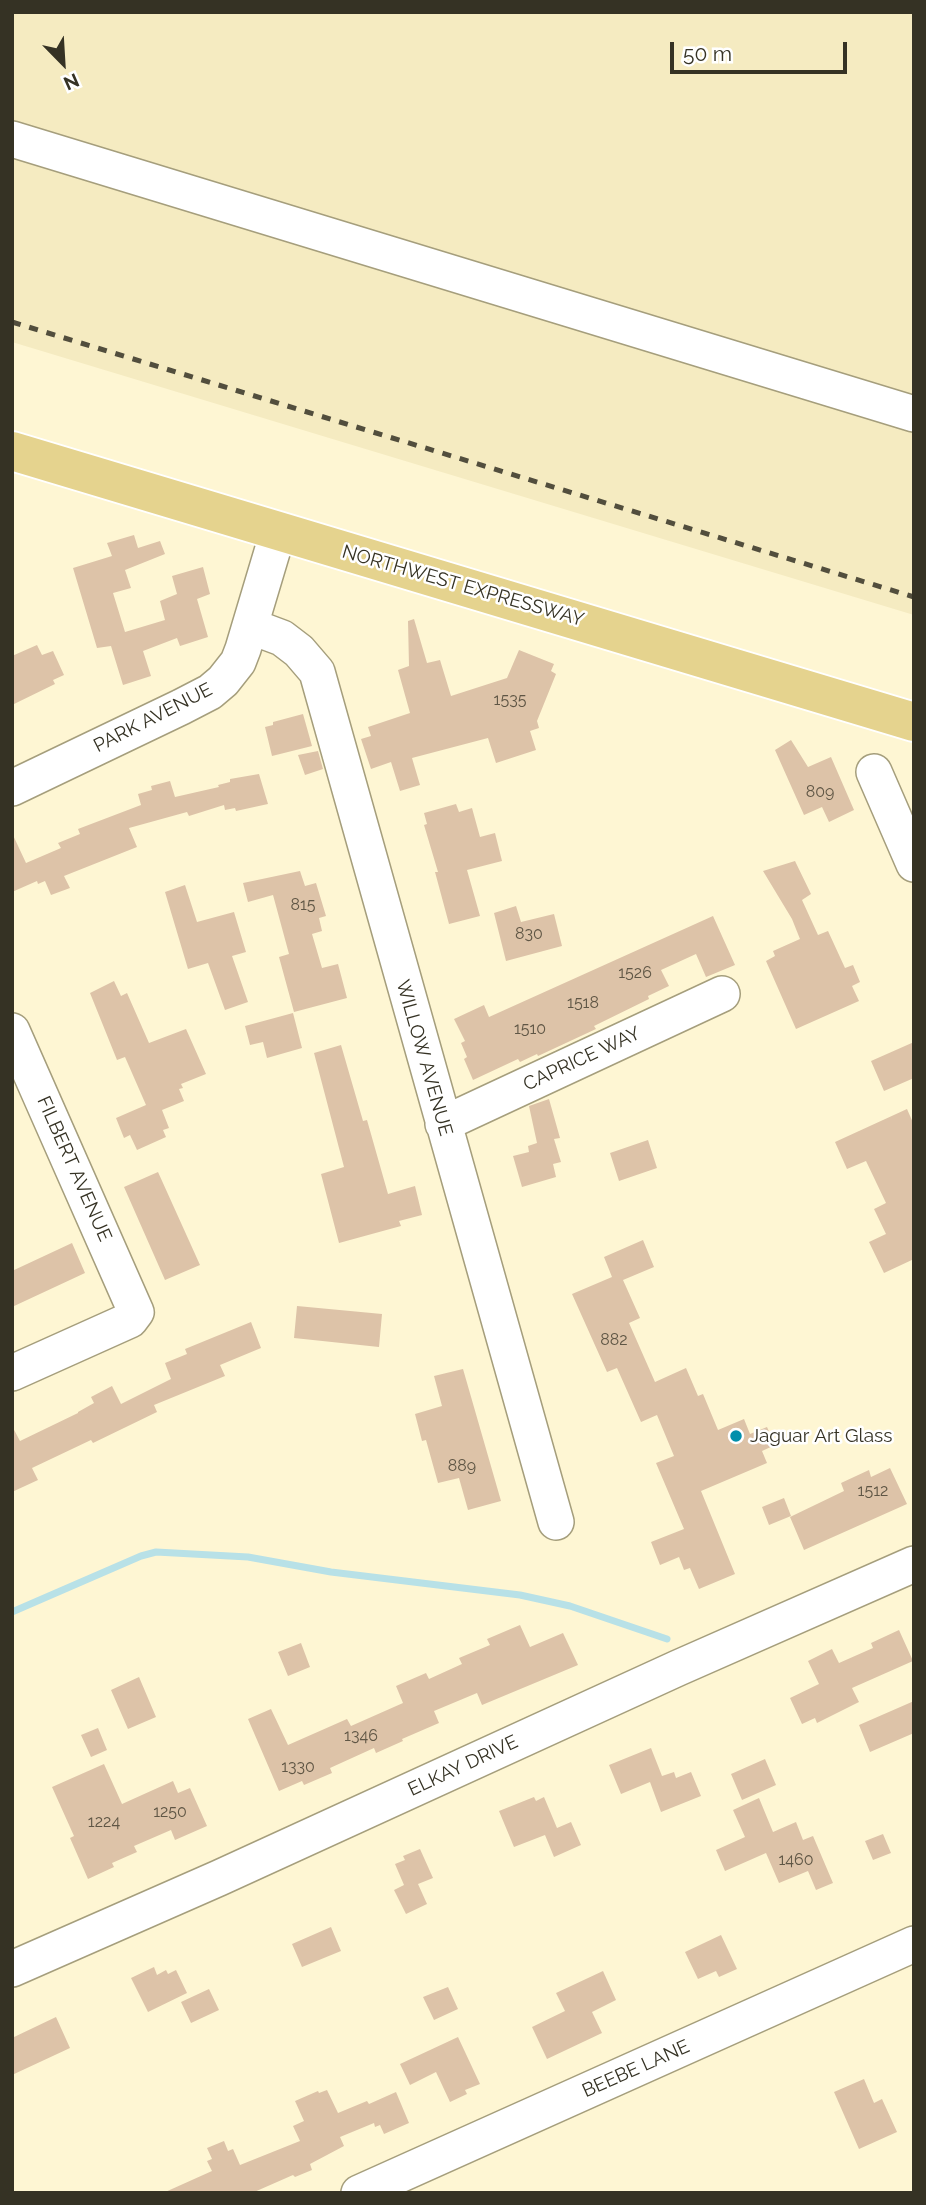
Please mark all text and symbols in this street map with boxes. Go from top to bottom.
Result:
north arrow [28,28,98,98]
scale bar [674,28,851,72]
text: 50 m [683,41,732,66]
text: N [60,69,83,95]
street label: NORTHWEST EXPRESSWAY [339,541,587,631]
street label: PARK AVENUE [90,678,216,758]
house number: 1535 [494,690,526,710]
house number: 809 [806,782,834,802]
house number: 815 [290,895,316,915]
house number: 830 [515,924,543,944]
house number: 1526 [618,963,652,983]
street label: WILLOW AVENUE [391,977,457,1139]
house number: 1518 [567,993,599,1013]
house number: 1510 [514,1019,546,1039]
street label: CAPRICE WAY [520,1022,644,1096]
street label: FILBERT AVENUE [32,1093,116,1245]
house number: 882 [600,1330,628,1350]
place label: Jaguar Art Glass [750,1425,892,1447]
marker: Jaguar Art Glass [728,1428,744,1444]
house number: 889 [448,1456,476,1476]
house number: 1512 [858,1481,888,1501]
house number: 1346 [344,1726,378,1746]
street label: ELKAY DRIVE [404,1731,522,1801]
house number: 1330 [281,1757,315,1777]
house number: 1250 [153,1802,187,1822]
house number: 1224 [88,1812,120,1832]
house number: 1460 [778,1850,814,1870]
street label: BEEBE LANE [579,2035,693,2103]

